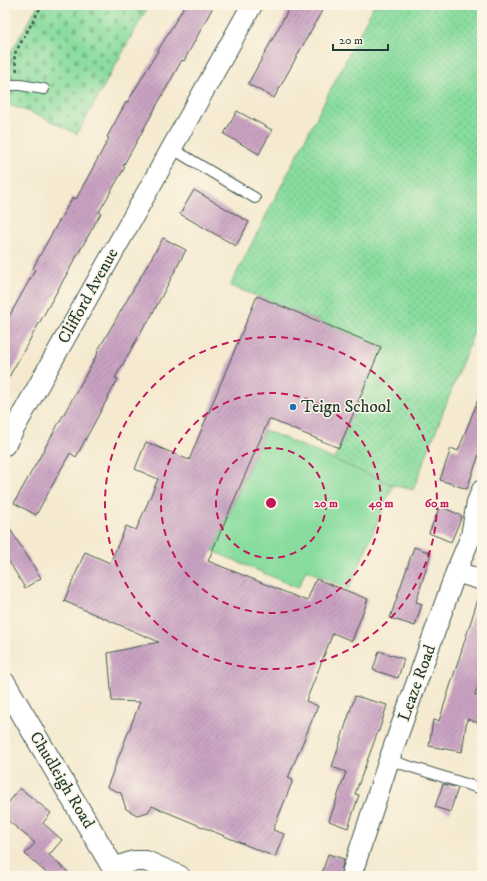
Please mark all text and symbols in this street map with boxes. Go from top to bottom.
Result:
scale bar [333,26,388,52]
text: 20 m [339,33,363,48]
street label: Clifford Avenue [53,244,123,348]
place label: Teign School [301,396,391,418]
marker: Teign School [288,402,298,412]
centre of rings [264,496,278,510]
text: 20 m [314,496,338,511]
text: 40 m [368,496,393,511]
text: 60 m [425,496,449,511]
street label: Leaze Road [393,641,441,724]
street label: Chudleigh Road [24,727,100,833]

